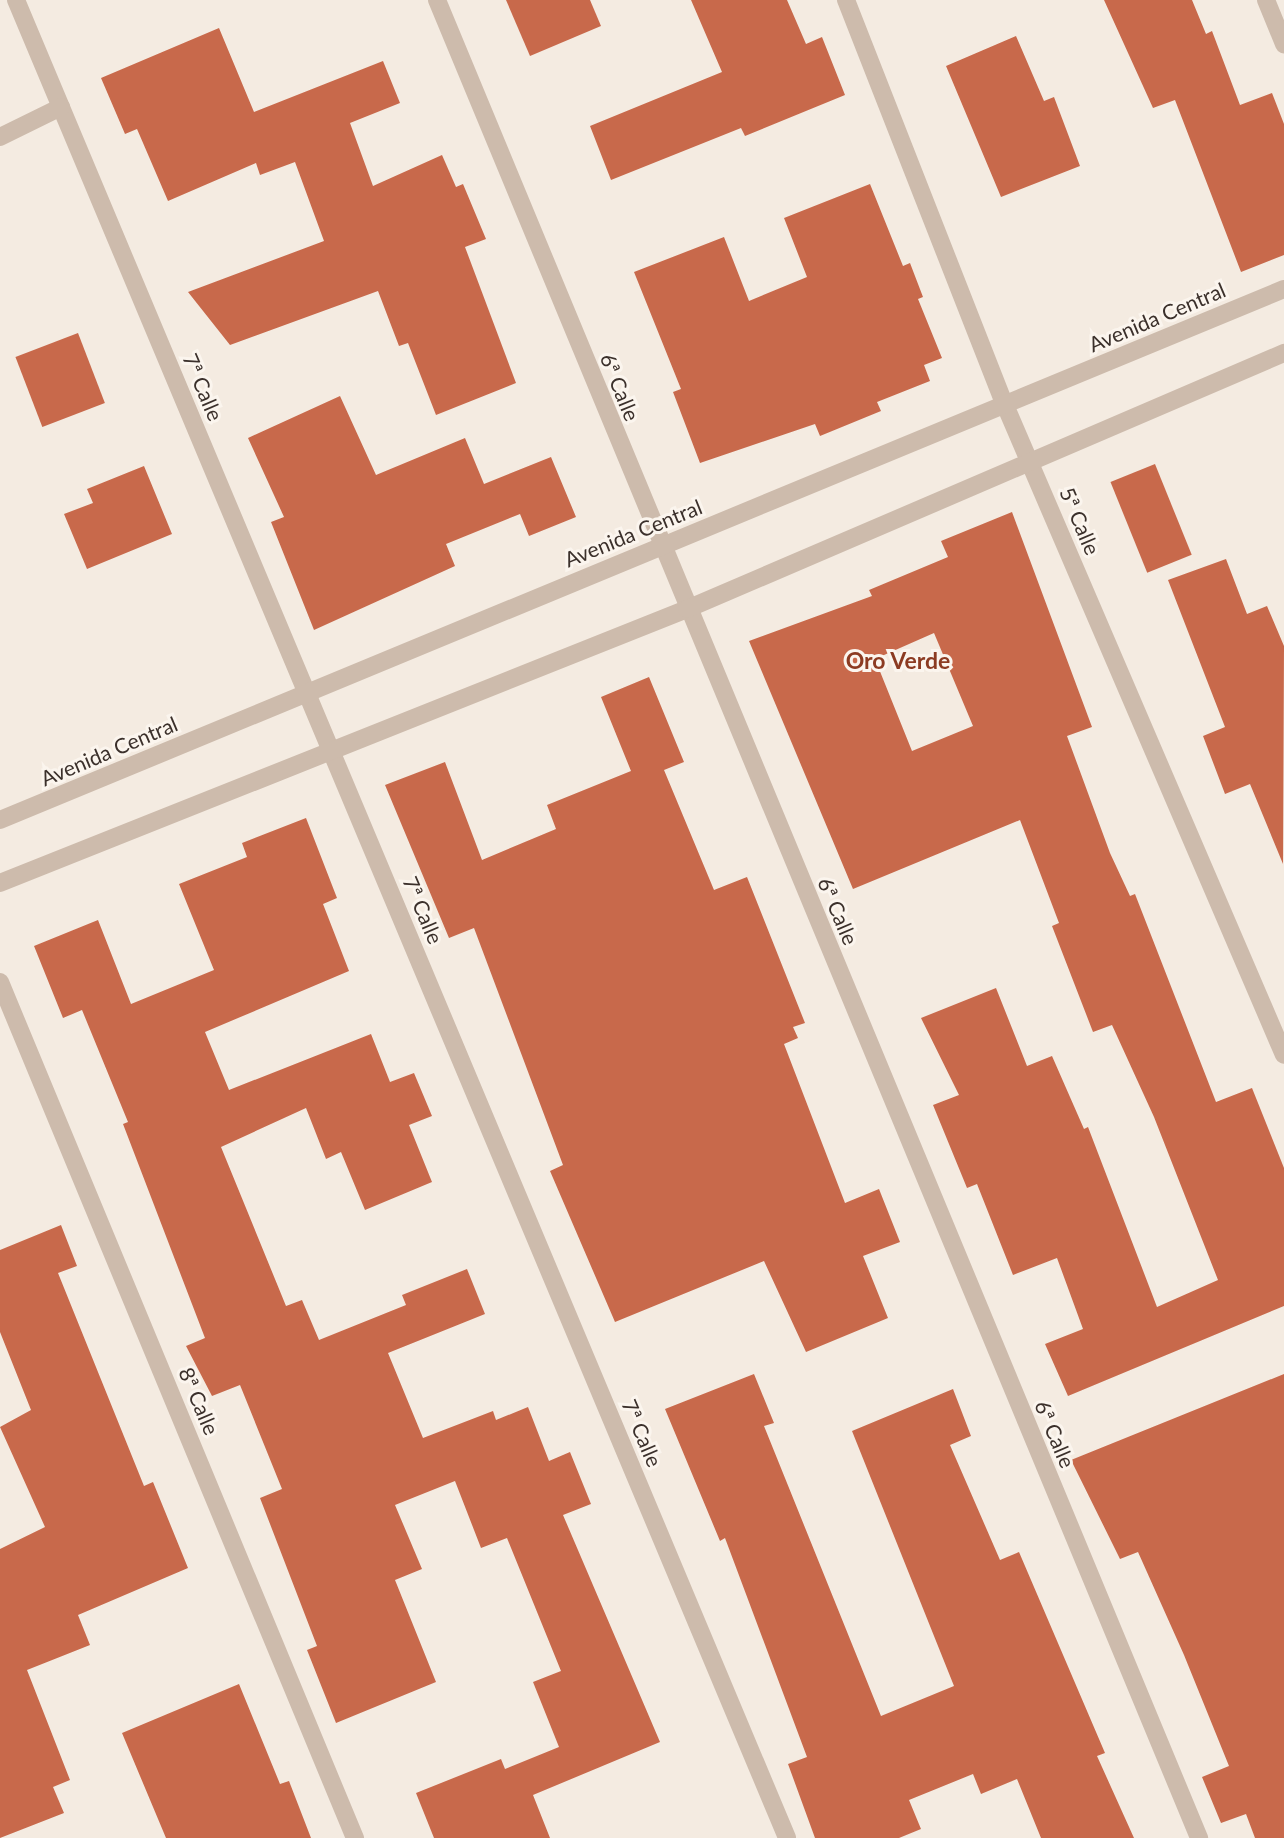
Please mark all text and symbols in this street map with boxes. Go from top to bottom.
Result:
street label: Avenida Central [1085,277,1229,357]
street label: 6ª Calle [595,349,645,425]
street label: 7ª Calle [178,350,228,424]
street label: 5ª Calle [1055,484,1105,558]
street label: Avenida Central [560,494,706,572]
district label: Oro Verde [845,646,951,674]
street label: Avenida Central [37,711,181,791]
street label: 7ª Calle [398,873,448,947]
street label: 6ª Calle [813,874,863,948]
street label: 8ª Calle [174,1364,224,1438]
street label: 7ª Calle [617,1396,667,1470]
street label: 6ª Calle [1030,1397,1080,1471]

